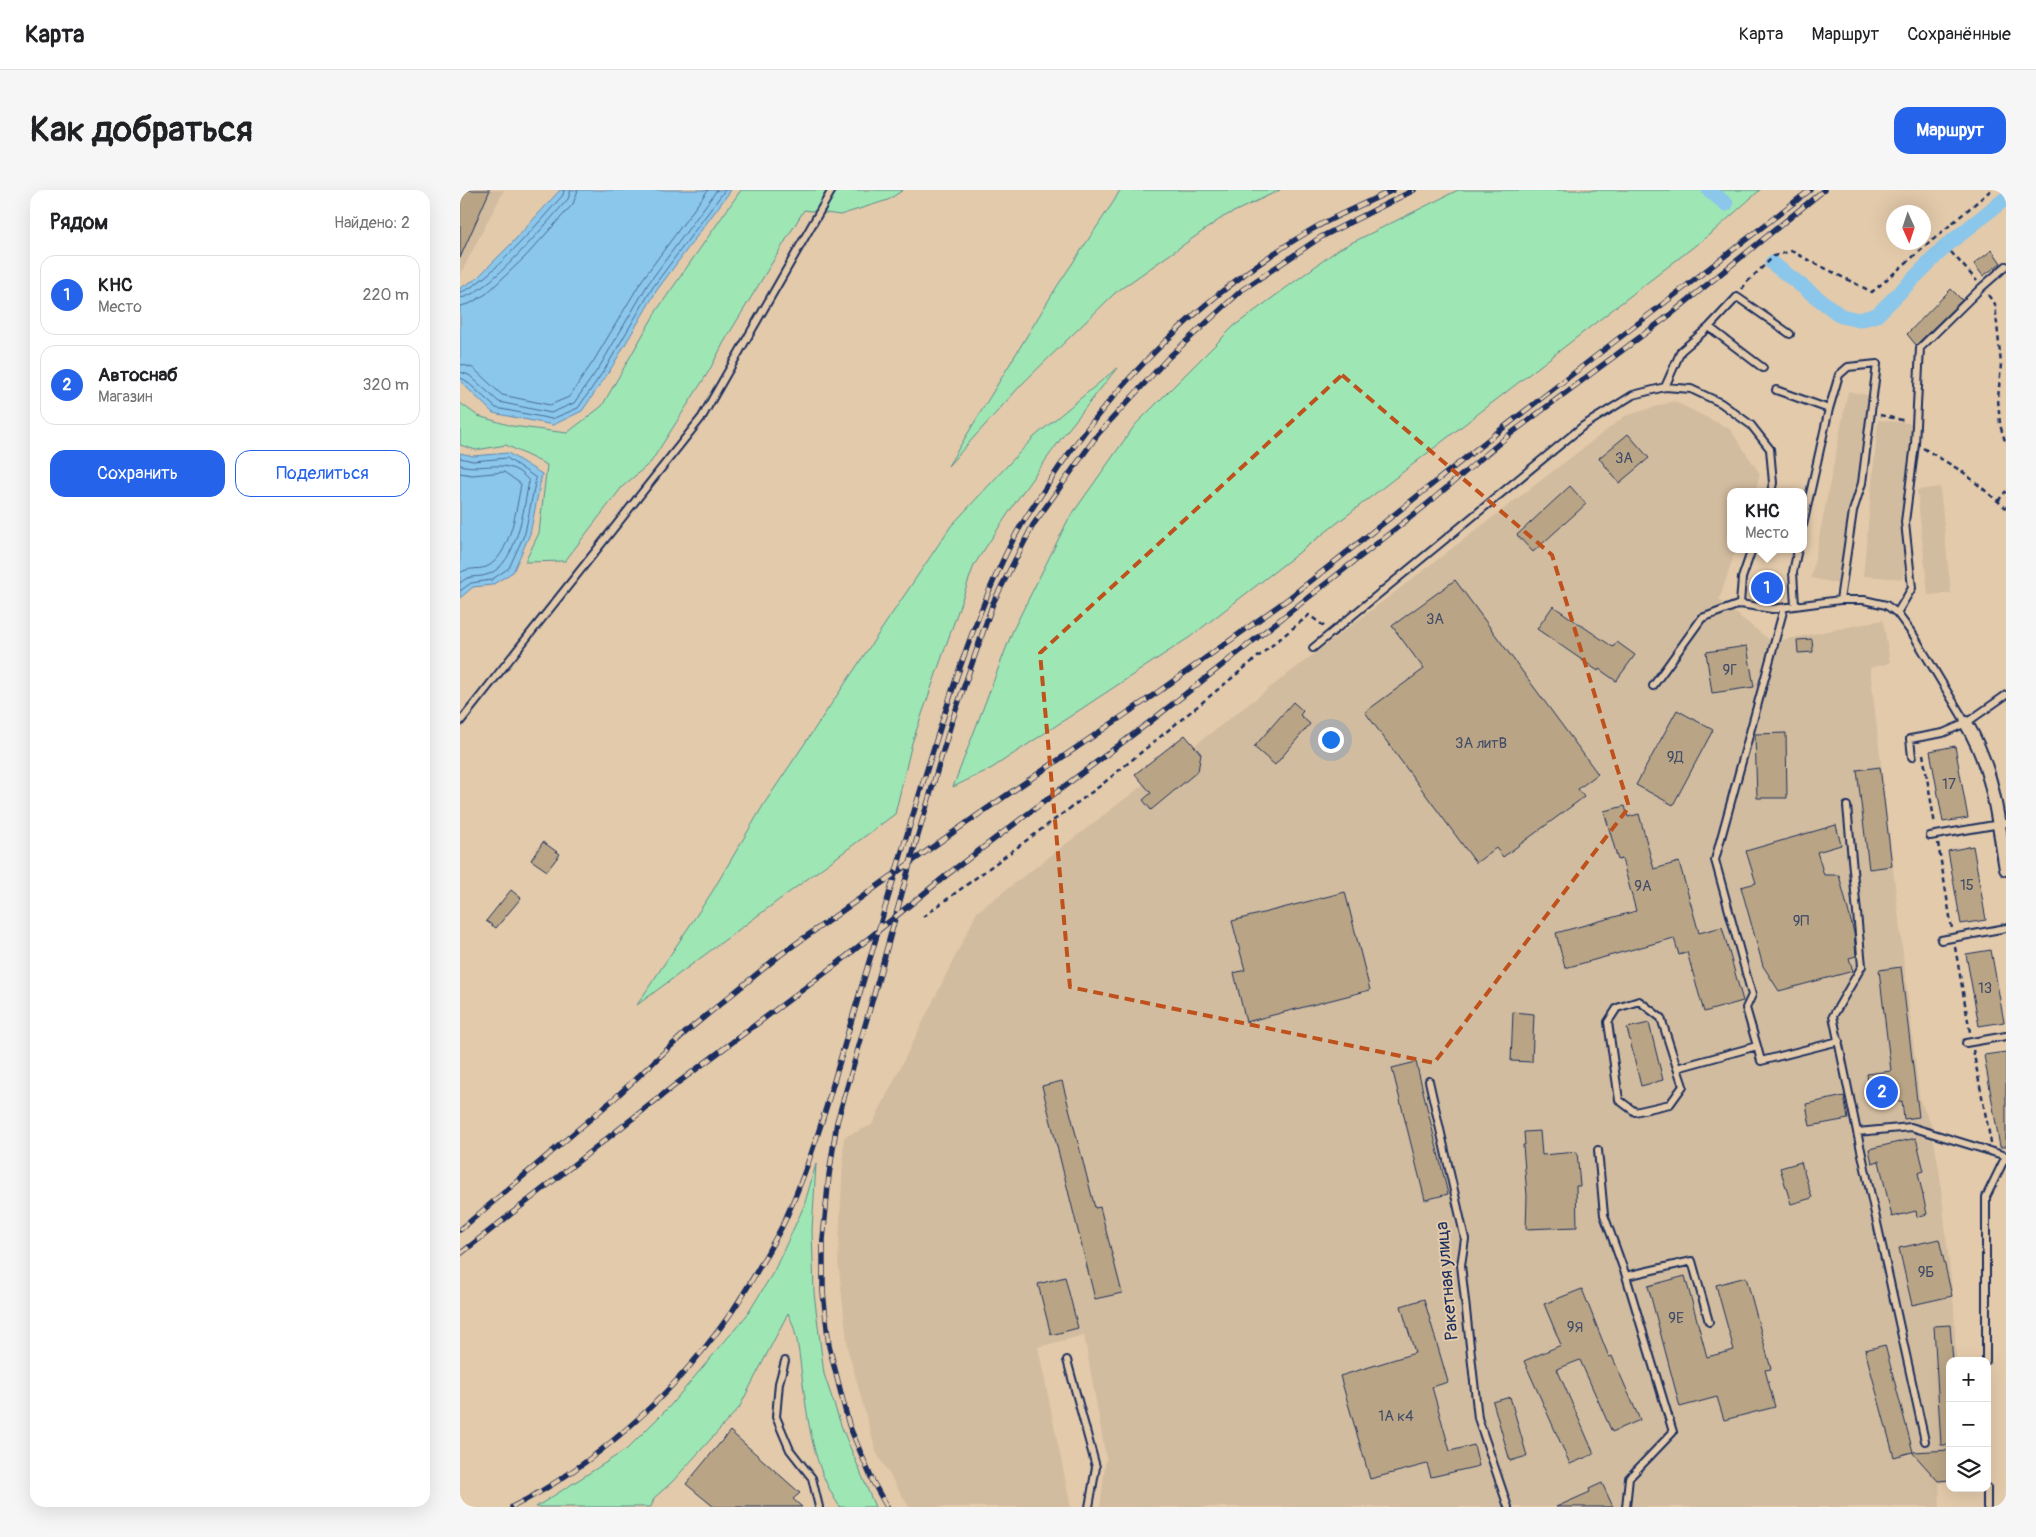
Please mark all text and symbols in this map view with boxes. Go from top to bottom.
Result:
text: Карта [25,20,84,49]
text: Карта [1739,23,1783,46]
text: Маршрут [1811,23,1879,46]
text: Сохранённые [1907,23,2011,46]
button: Маршрут [1894,107,2006,154]
text: Как добраться [30,108,253,152]
north arrow [1886,205,1931,250]
text: Рядом [50,209,108,236]
text: Найдено: 2 [334,213,410,233]
text: КНС [98,273,133,297]
text: 1 [64,285,70,305]
text: 220 m [363,285,409,305]
text: Место [98,297,142,317]
text: Автоснаб [98,363,178,387]
text: 2 [63,375,71,395]
text: 320 m [363,375,409,395]
text: Магазин [98,387,153,407]
house number: 3А [1615,449,1633,468]
button: Сохранить [50,450,225,497]
button: Поделиться [235,450,410,497]
popup [1727,488,1807,553]
text: КНС [1745,499,1780,523]
text: Место [1745,523,1789,543]
pin: 1 [1751,569,1783,607]
house number: 3А [1426,610,1444,629]
house number: 9Г [1723,661,1737,680]
your location [1318,727,1344,753]
house number: 3А литВ [1455,734,1507,753]
house number: 9Д [1667,748,1684,767]
house number: 17 [1942,775,1956,794]
house number: 15 [1960,876,1974,895]
house number: 9А [1634,877,1652,896]
house number: 9П [1793,912,1809,931]
house number: 13 [1978,979,1992,998]
pin: 2 [1866,1073,1898,1111]
street label: Ракетная улица [1430,1221,1464,1341]
house number: 9Б [1918,1263,1934,1282]
house number: 9Е [1668,1309,1684,1328]
house number: 9Я [1567,1318,1583,1337]
map controls [1946,1357,1991,1492]
button: + [1946,1357,1991,1402]
button: − [1946,1402,1991,1447]
house number: 1А к4 [1378,1407,1414,1426]
button: layers [1946,1447,1991,1492]

